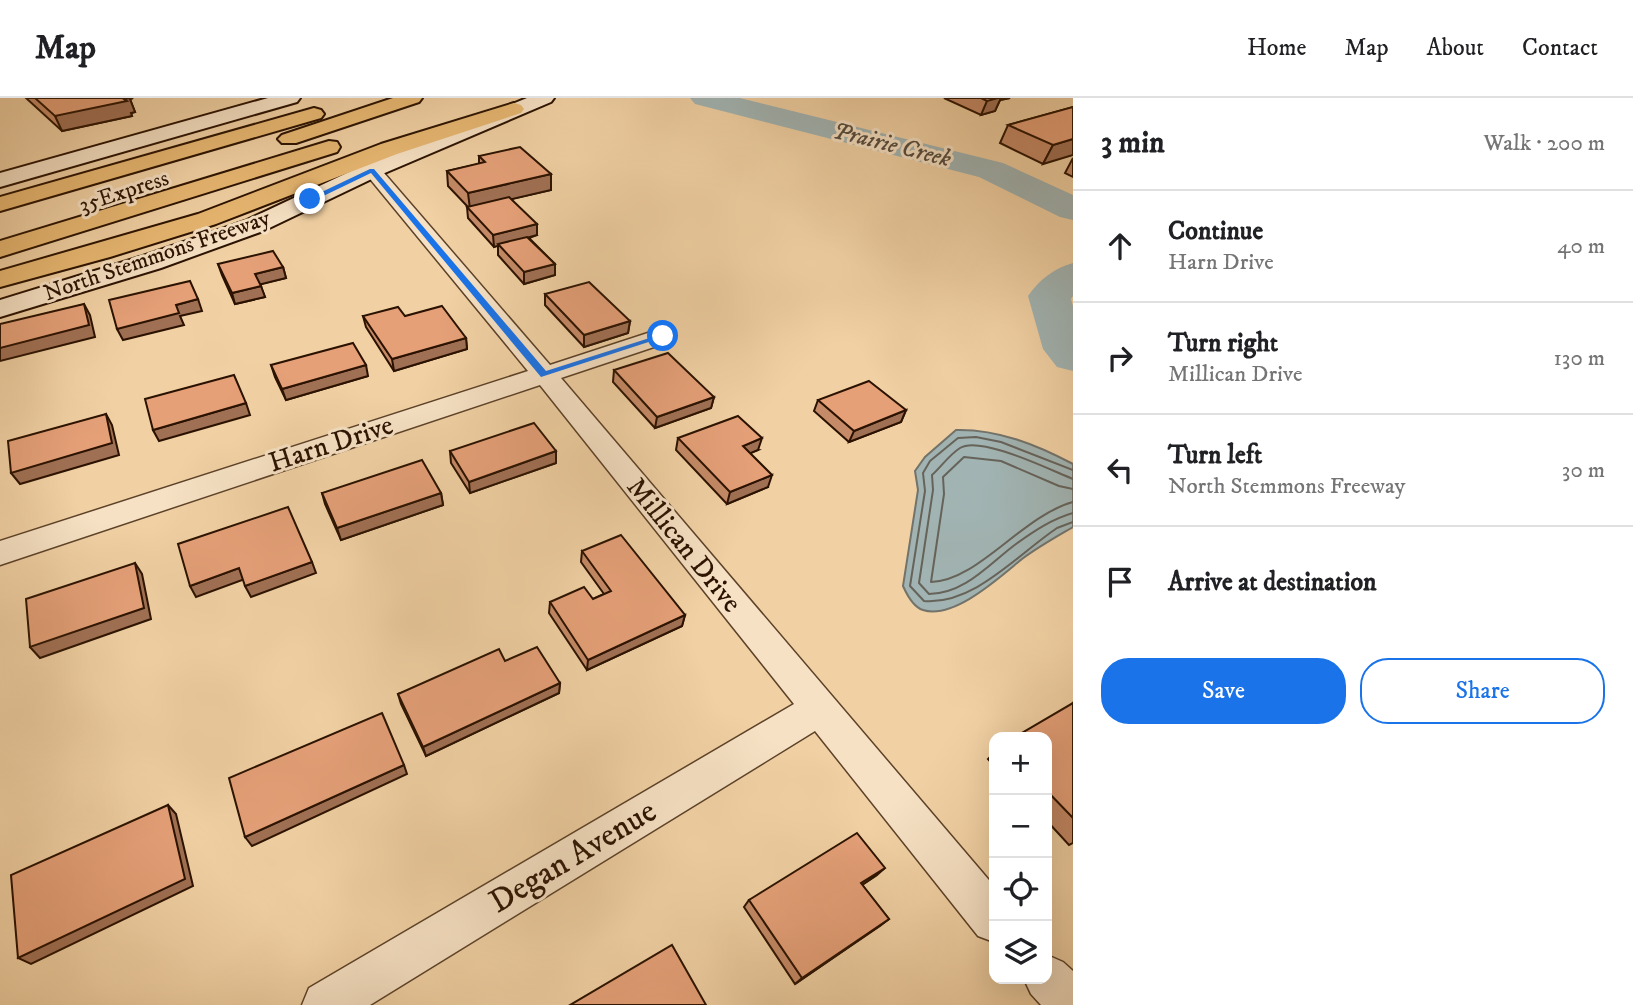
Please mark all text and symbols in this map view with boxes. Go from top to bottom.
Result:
text: Map [35,28,96,69]
text: Home [1247,33,1306,63]
text: Map [1344,33,1389,63]
text: About [1427,33,1484,63]
text: Contact [1522,33,1598,63]
water label: Prairie Creek [830,116,954,174]
text: 3 min [1101,125,1165,162]
text: Walk · 200 m [1484,129,1605,158]
street label: 35Express [76,164,173,220]
route end [294,183,325,214]
street label: North Stemmons Freeway [40,204,274,308]
text: Continue [1168,215,1263,248]
icon: ahead [1101,227,1139,265]
text: 40 m [1557,232,1605,261]
text: Harn Drive [1168,248,1274,277]
route start [647,320,678,351]
text: Turn right [1168,327,1278,360]
icon: right [1101,339,1139,377]
text: 130 m [1553,344,1605,373]
text: Millican Drive [1168,360,1303,389]
street label: Harn Drive [264,407,398,481]
text: Turn left [1168,439,1262,472]
icon: left [1101,451,1139,489]
text: 30 m [1562,456,1605,485]
street label: Millican Drive [619,470,749,620]
text: North Stemmons Freeway [1168,472,1406,501]
icon: arrive [1101,563,1139,601]
text: Arrive at destination [1168,566,1377,599]
button: Save [1101,658,1346,724]
button: Share [1360,658,1605,724]
map controls [989,732,1052,984]
button: + [989,732,1052,795]
street label: Degan Avenue [482,791,664,923]
button: − [989,795,1052,858]
button: locate [989,858,1052,921]
button: layers [989,921,1052,984]

